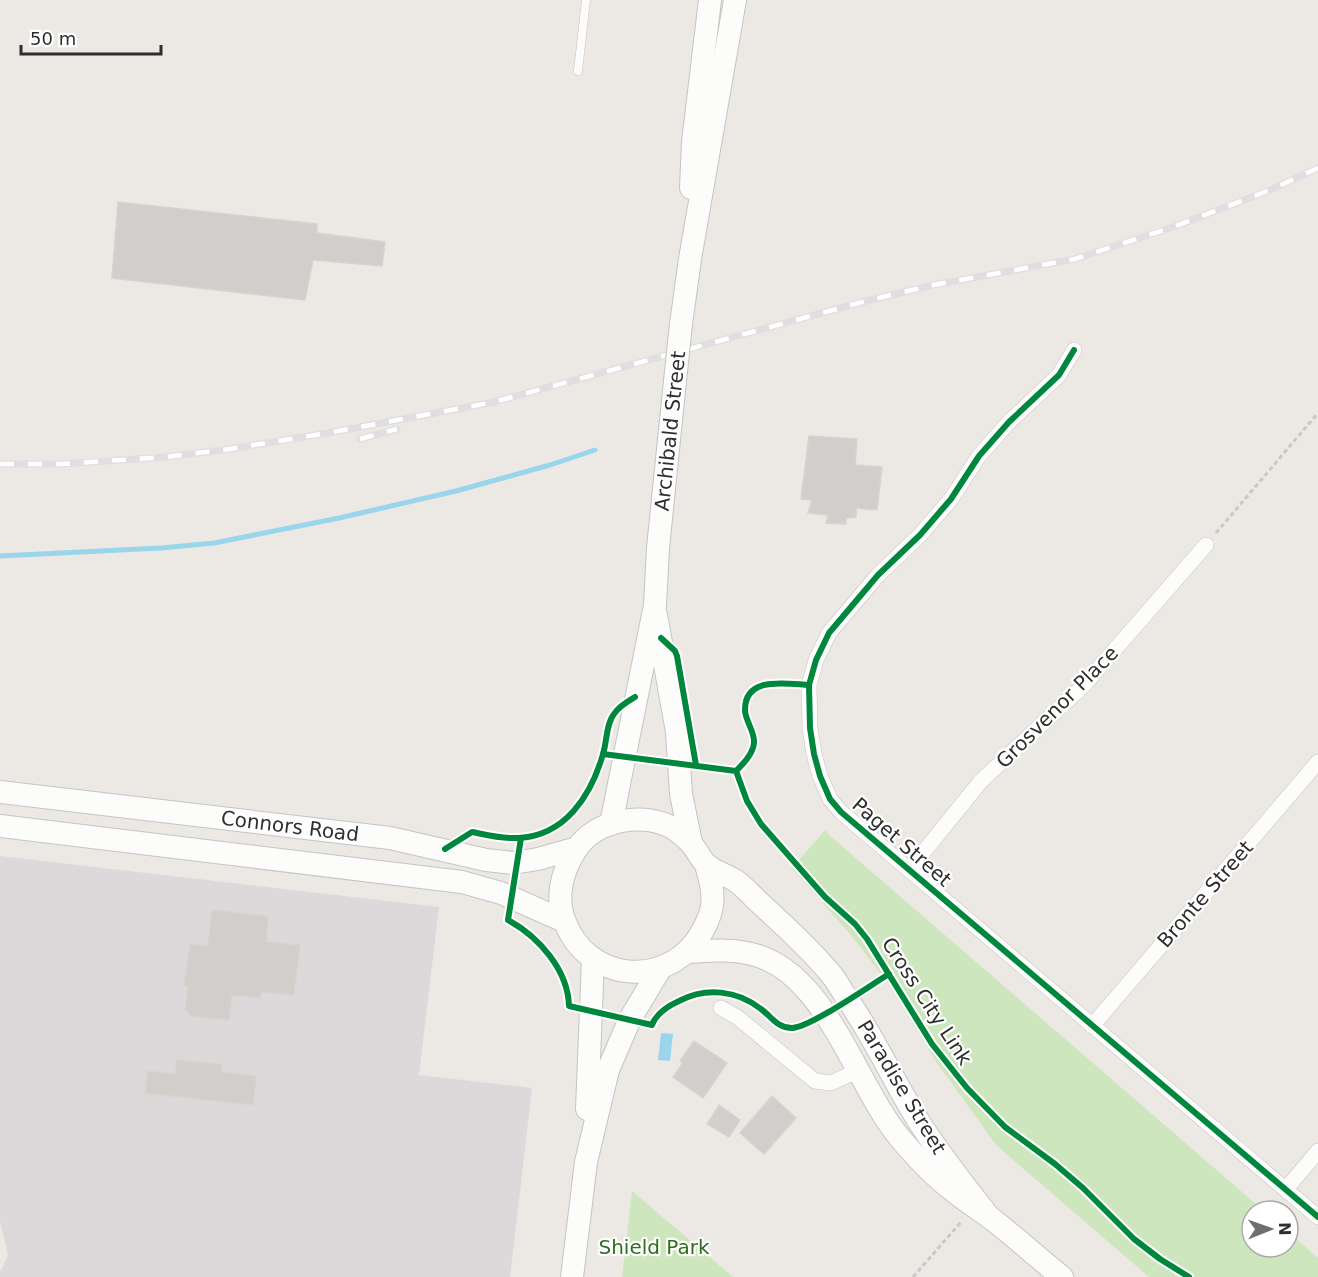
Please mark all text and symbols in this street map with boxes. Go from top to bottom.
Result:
scale bar [21,18,160,56]
text: 50 m [30,28,76,49]
street label: Archibald Street [650,350,690,512]
street label: Grosvenor Place [991,641,1123,773]
street label: Paget Street [848,792,957,892]
street label: Connors Road [220,806,360,846]
street label: Bronte Street [1152,836,1258,952]
street label: Cross City Link [877,933,978,1070]
street label: Paradise Street [853,1016,952,1158]
north arrow [1240,1199,1300,1259]
text: N [1275,1222,1294,1236]
park label: Shield Park [598,1235,710,1259]

